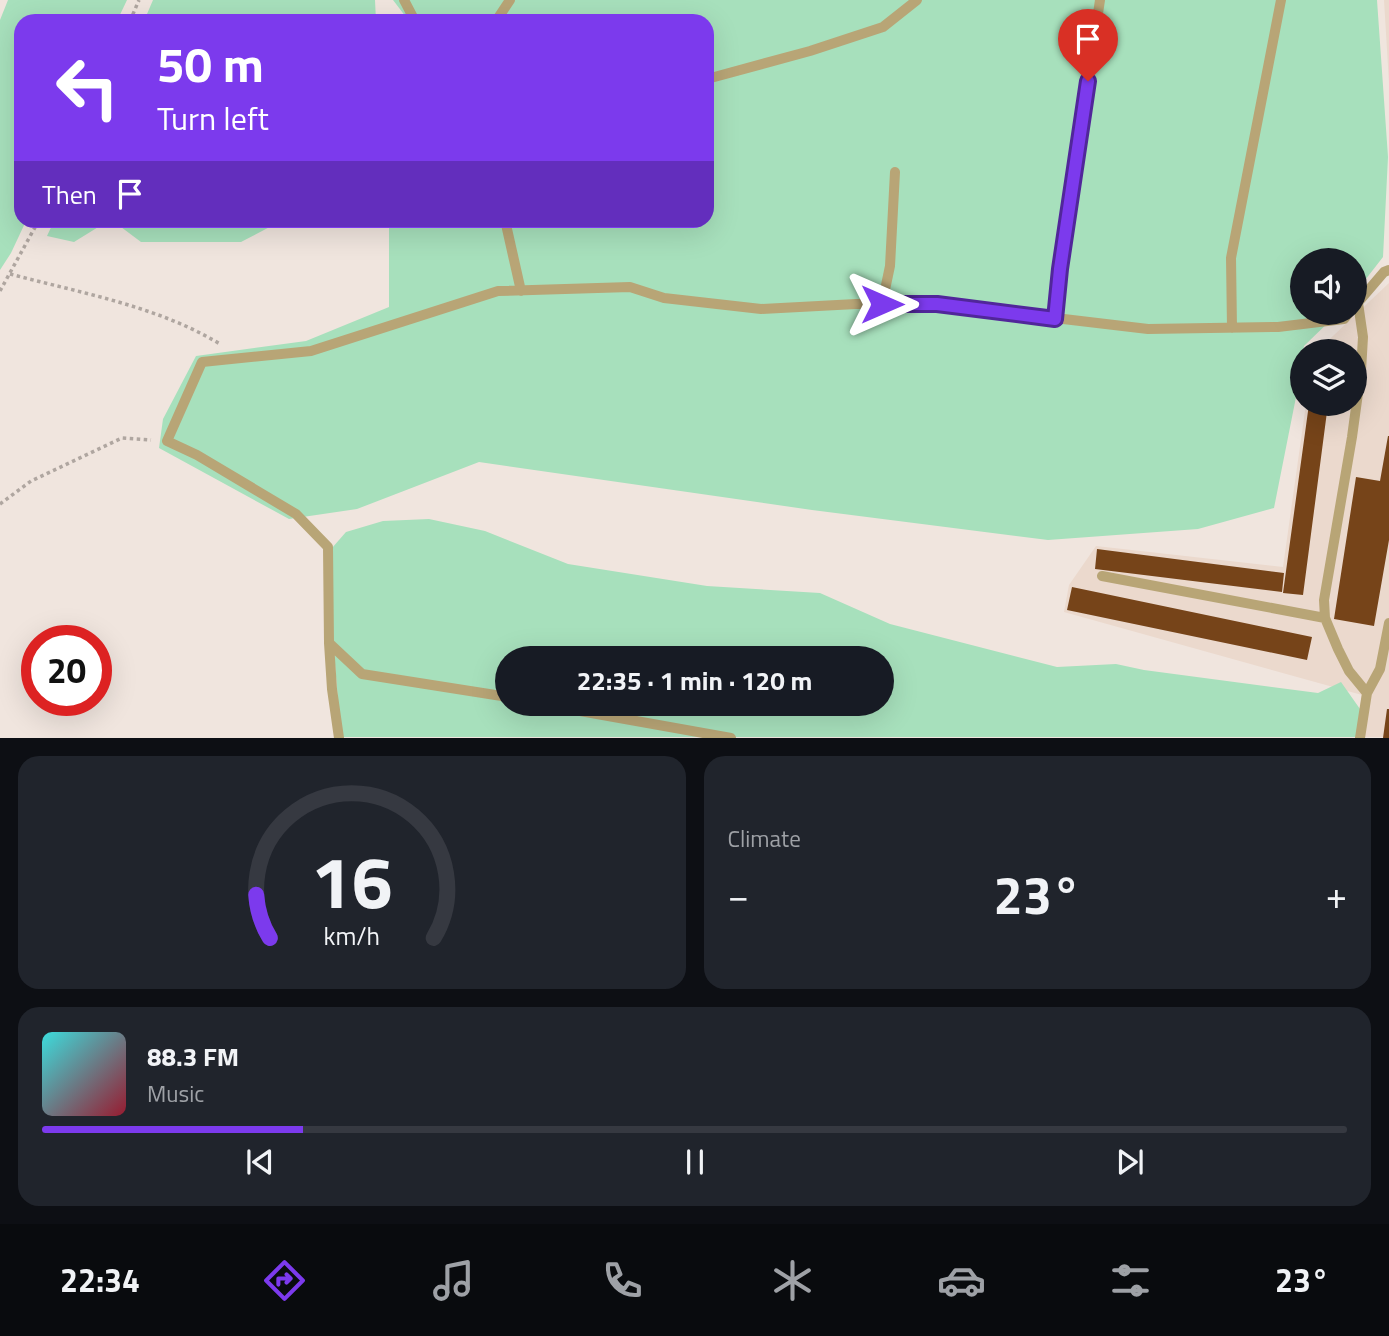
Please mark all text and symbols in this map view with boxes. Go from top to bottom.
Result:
pin [1058,9,1118,81]
icon: arrive [1069,20,1107,58]
text: 50 m [157,26,264,101]
icon: left [42,42,133,133]
text: Turn left [157,94,269,142]
text: Then [42,175,97,214]
icon: arrive [111,175,149,213]
map controls [1290,248,1367,416]
button: sound [1290,248,1367,325]
position arrow [845,267,919,341]
button: layers [1290,339,1367,416]
speed limit sign: 20 [21,625,112,716]
text: 22:35 · 1 min · 120 m [577,661,812,700]
text: Climate [728,821,801,856]
text: 16 [311,827,393,937]
text: 23° [994,855,1081,934]
text: − [728,866,749,924]
text: + [1326,866,1347,924]
text: km/h [323,917,380,955]
text: 88.3 FM [147,1037,239,1076]
text: Music [147,1076,204,1111]
icon: previous [241,1143,279,1181]
icon: pause [676,1143,714,1181]
icon: next [1111,1143,1149,1181]
text: 22:34 [60,1256,140,1304]
icon: directions [260,1256,309,1305]
icon: music [429,1256,478,1305]
icon: phone [598,1256,647,1305]
icon: climate [768,1256,817,1305]
icon: car [937,1256,986,1305]
icon: filters [1106,1256,1155,1305]
text: 23° [1275,1256,1329,1304]

